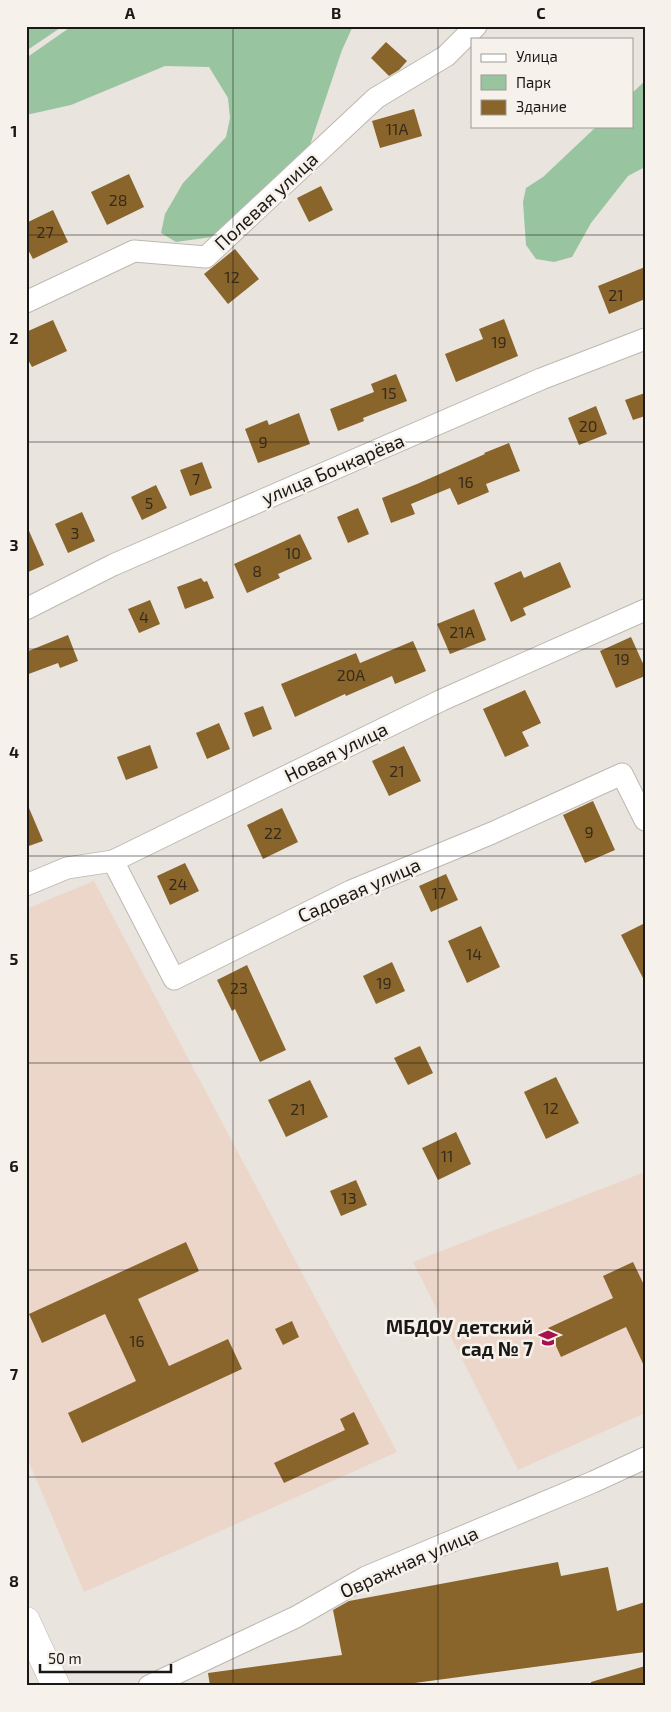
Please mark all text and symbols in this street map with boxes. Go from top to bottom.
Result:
text: A [125,3,136,22]
text: B [331,3,341,22]
text: C [536,3,546,22]
legend [471,38,634,128]
text: Улица [516,47,558,65]
text: Парк [516,73,551,91]
text: Здание [516,97,567,115]
house number: 11А [386,119,408,138]
text: 1 [11,121,17,140]
street label: Полевая улица [209,147,323,255]
house number: 28 [109,190,127,209]
house number: 27 [36,222,54,241]
house number: 12 [224,267,240,286]
house number: 21 [608,285,624,304]
text: 2 [9,328,19,347]
house number: 19 [491,332,507,351]
house number: 15 [382,383,396,402]
house number: 20 [579,416,597,435]
street label: улица Бочкарёва [258,428,408,510]
house number: 9 [258,432,268,451]
house number: 7 [192,469,200,488]
house number: 16 [458,472,474,491]
house number: 5 [145,493,153,512]
house number: 3 [71,523,79,542]
text: 3 [9,535,19,554]
house number: 10 [285,543,301,562]
house number: 8 [252,561,262,580]
house number: 4 [139,607,149,626]
house number: 21А [449,622,475,641]
house number: 19 [614,649,630,668]
house number: 20А [337,665,365,684]
street label: Новая улица [280,717,392,787]
text: 4 [9,742,19,761]
house number: 21 [389,761,405,780]
house number: 9 [584,822,594,841]
house number: 22 [264,823,282,842]
street label: Садовая улица [294,852,424,928]
house number: 24 [169,874,188,893]
house number: 17 [432,883,446,902]
house number: 14 [466,944,482,963]
text: 5 [10,949,19,968]
house number: 19 [376,973,392,992]
house number: 23 [230,978,248,997]
house number: 12 [543,1098,559,1117]
house number: 21 [290,1099,306,1118]
house number: 11 [441,1146,453,1165]
text: 6 [9,1156,19,1175]
house number: 13 [341,1188,357,1207]
place label: МБДОУ детский сад № 7 [386,1315,533,1360]
school or university icon: МБДОУ детский сад № 7 [537,1327,559,1349]
house number: 16 [129,1331,145,1350]
text: 7 [10,1364,19,1383]
street label: Овражная улица [336,1521,482,1603]
text: 8 [9,1571,19,1590]
scale bar [40,1642,171,1674]
text: 50 m [48,1649,82,1667]

